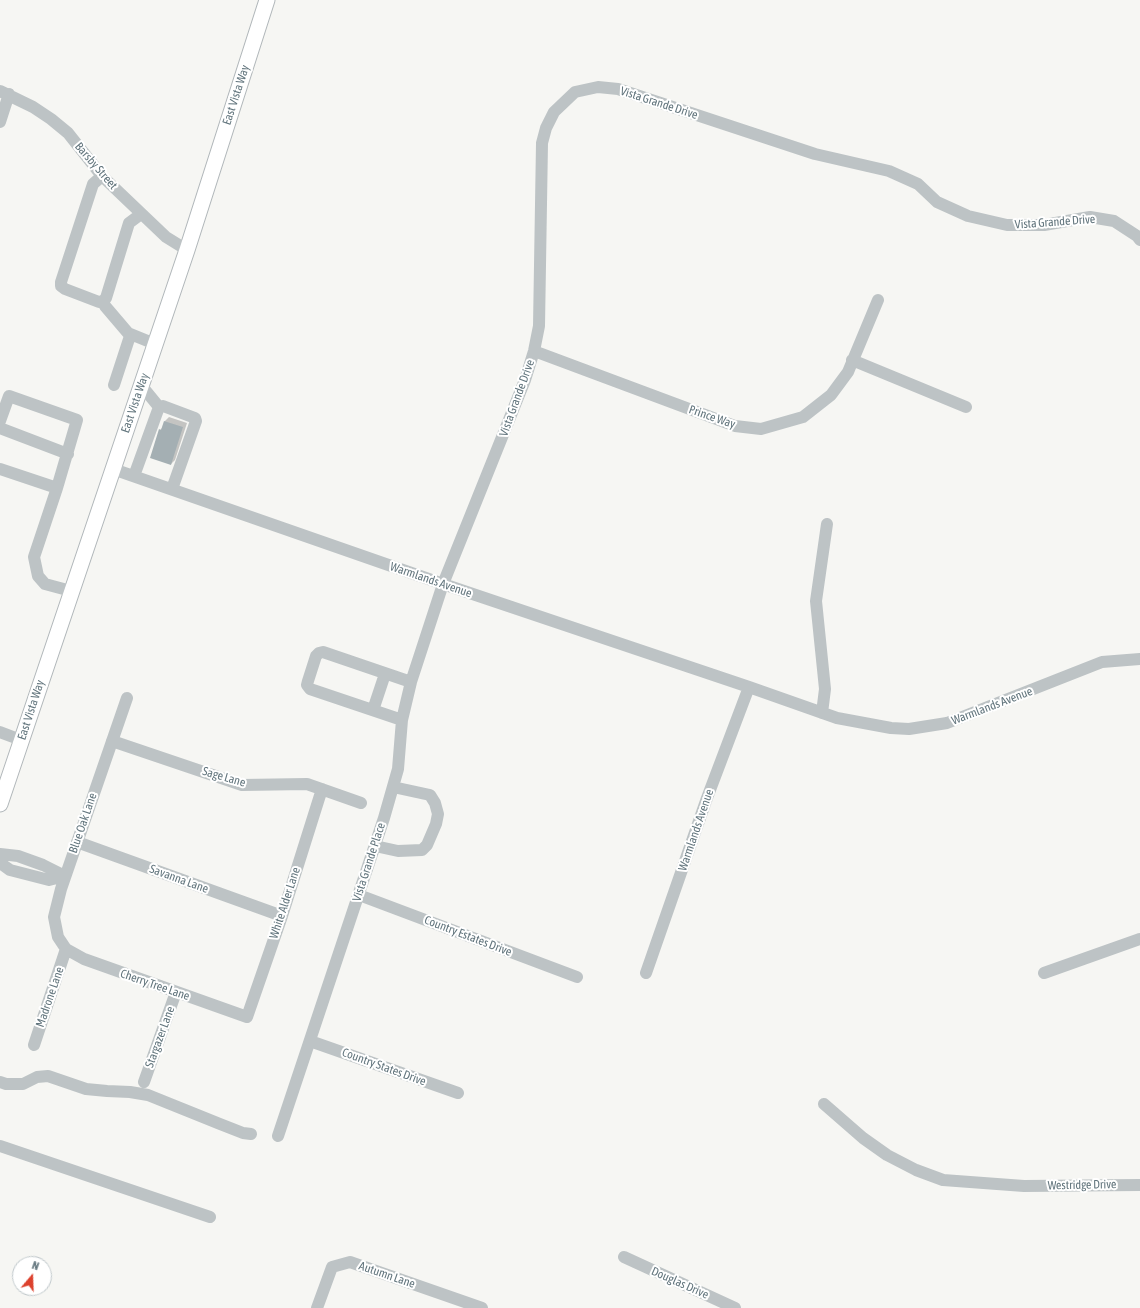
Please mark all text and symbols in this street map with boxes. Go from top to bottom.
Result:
street label: East Vista Way [220,63,252,127]
street label: Vista Grande Drive [618,84,700,122]
street label: Barsby Street [72,140,120,192]
street label: Vista Grande Drive [1014,212,1096,232]
street label: Vista Grande Drive [496,358,538,438]
street label: East Vista Way [118,371,152,435]
street label: Prince Way [687,402,737,432]
street label: Warmlands Avenue [388,559,474,601]
street label: East Vista Way [15,678,47,742]
street label: Warmlands Avenue [950,684,1034,728]
street label: Sage Lane [201,764,247,790]
street label: Warmlands Avenue [675,787,717,873]
street label: Blue Oak Lane [66,791,100,855]
street label: Vista Grande Place [349,821,389,903]
street label: Savanna Lane [148,862,210,896]
street label: White Alder Lane [267,865,303,941]
street label: Country Estates Drive [422,913,514,959]
street label: Madrone Lane [33,965,67,1029]
street label: Cherry Tree Lane [118,966,192,1004]
street label: Stargazer Lane [142,1004,178,1070]
street label: Country States Drive [340,1045,428,1089]
street label: Westridge Drive [1047,1177,1117,1193]
north arrow [12,1256,52,1296]
text: N [31,1259,41,1272]
street label: Autumn Lane [357,1259,417,1291]
street label: Douglas Drive [649,1264,711,1302]

